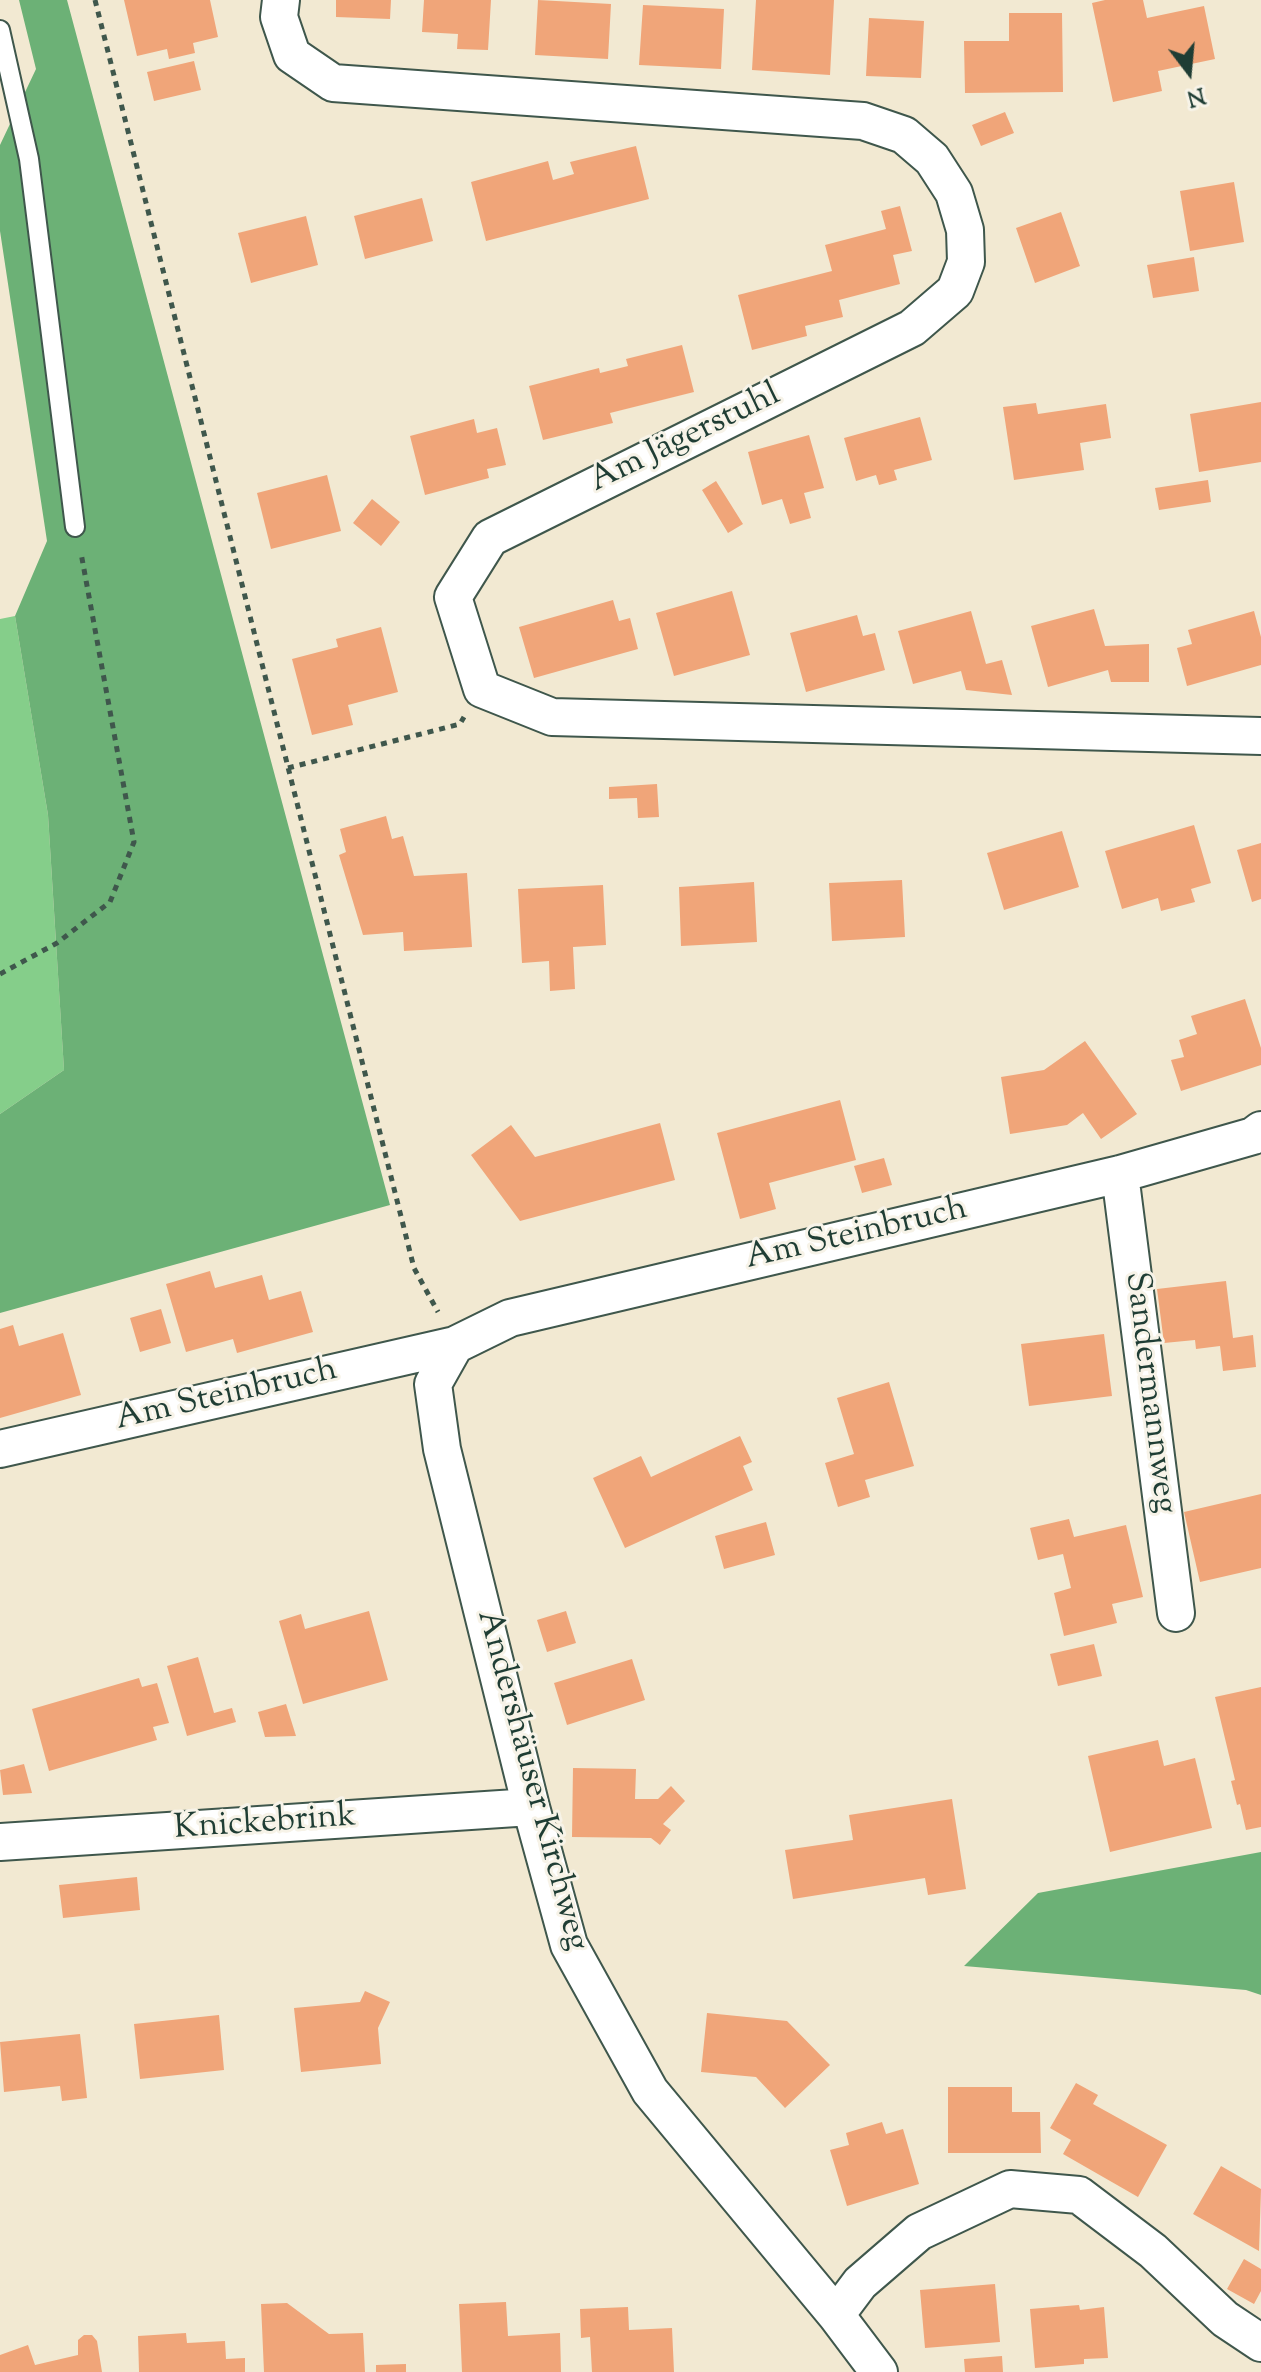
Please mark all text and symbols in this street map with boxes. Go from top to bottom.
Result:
north arrow [1149,32,1229,112]
text: N [1183,77,1208,113]
street label: Am Jägerstuhl [584,376,788,504]
street label: Am Steinbruch [742,1191,972,1281]
street label: Sandermannweg [1113,1270,1183,1516]
street label: Am Steinbruch [112,1352,342,1442]
street label: Andershäuser Kirchweg [465,1606,595,1956]
street label: Knickebrink [173,1798,357,1852]

